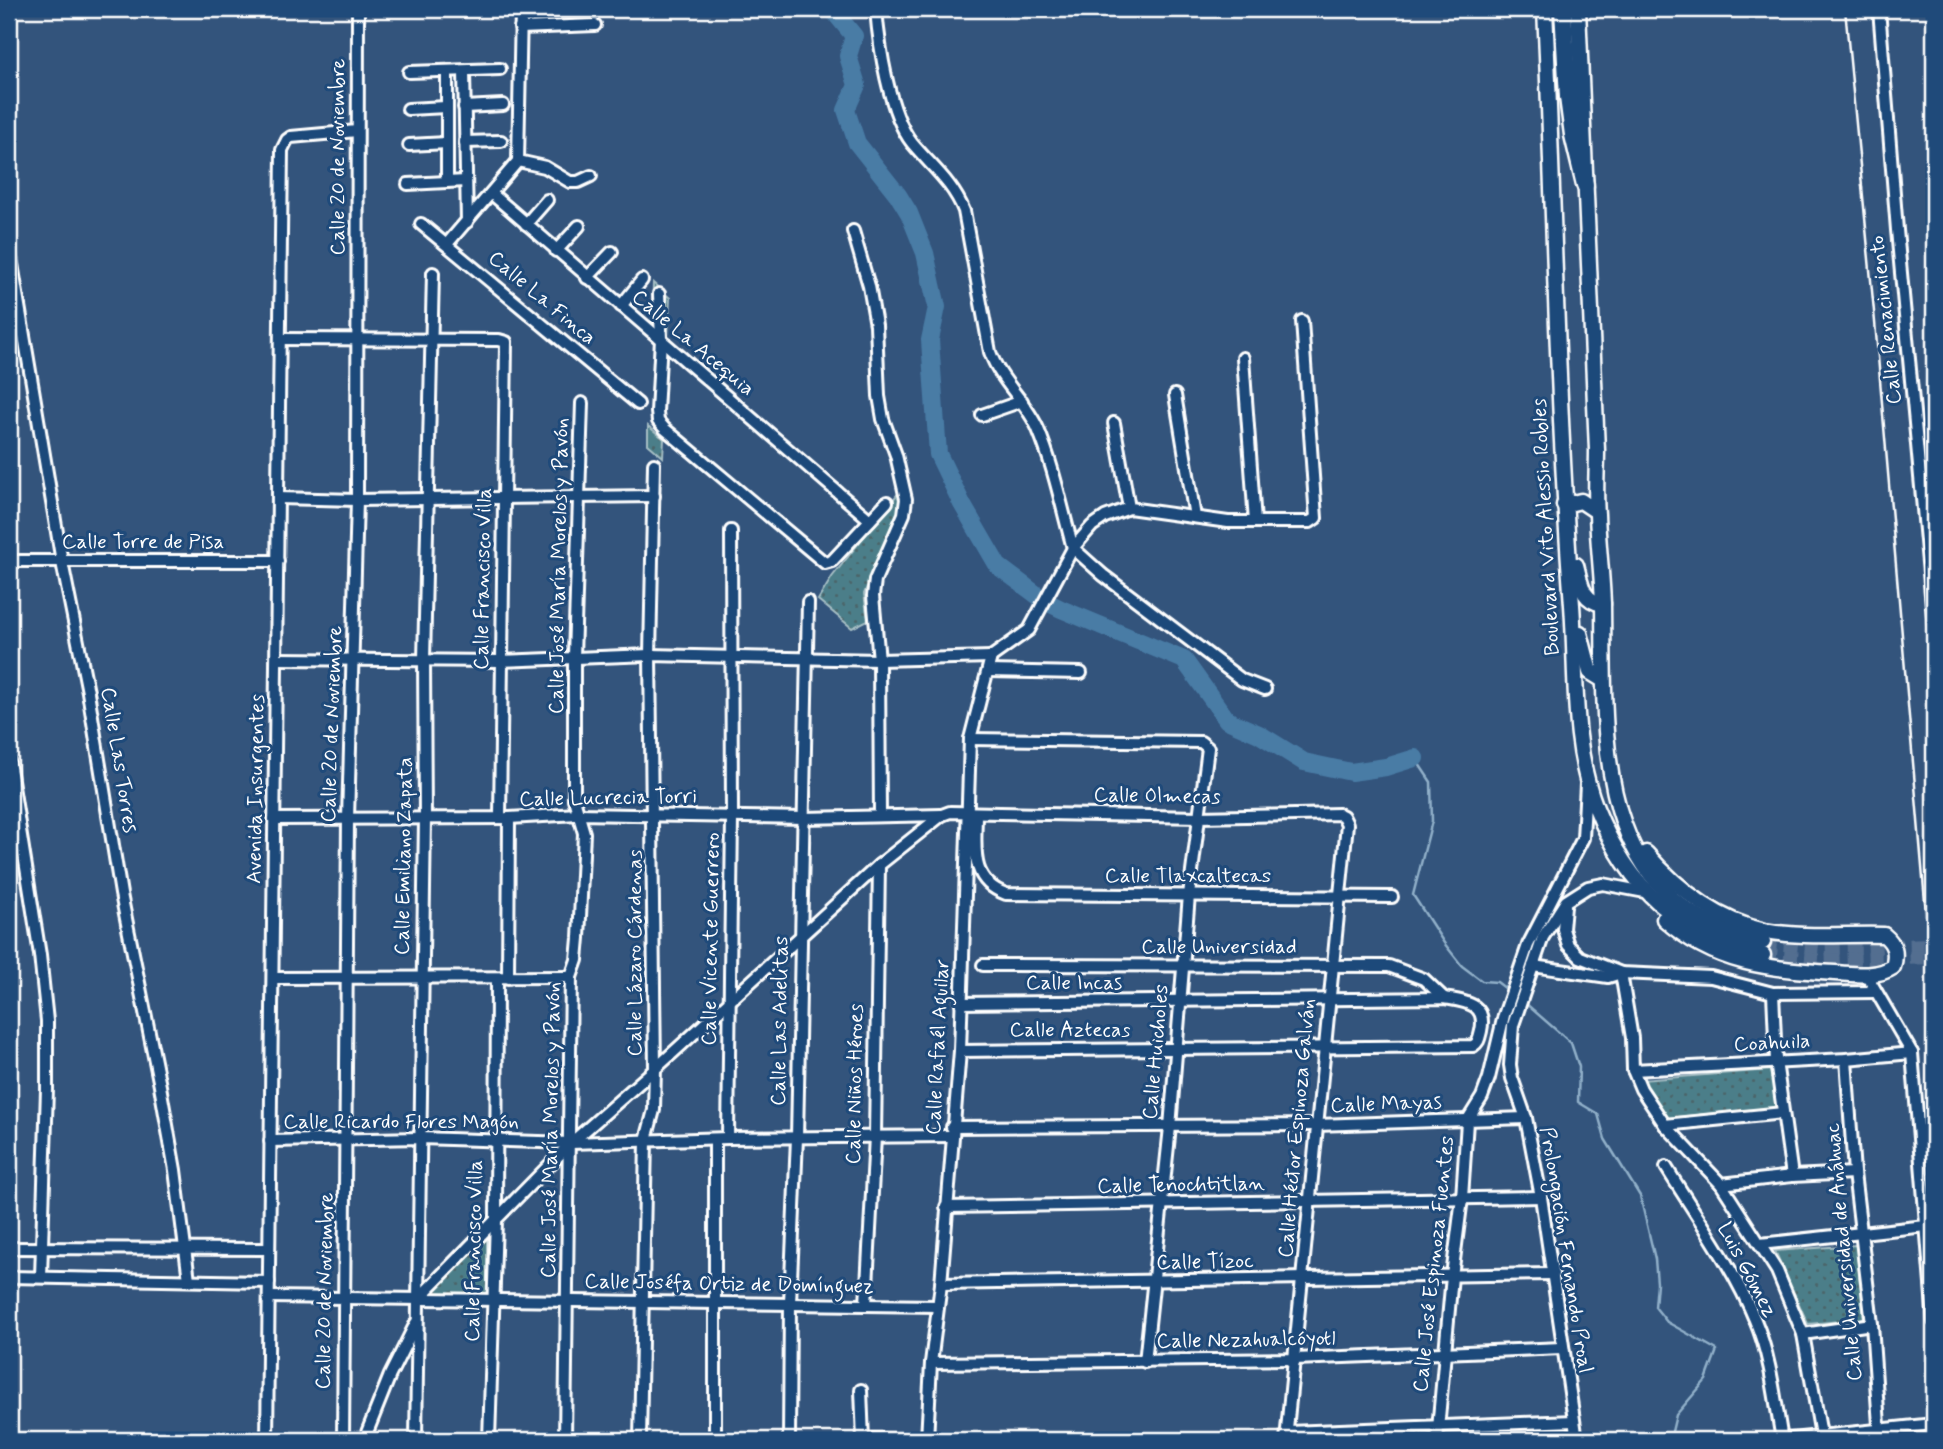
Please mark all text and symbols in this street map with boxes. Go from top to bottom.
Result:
street label: Calle 20 de Noviembre [324,58,352,255]
street label: Calle Renacimiento [1863,234,1909,406]
street label: Calle La Finca [482,245,602,351]
street label: Calle La Acequia [626,283,760,403]
street label: Boulevard Vito Alessio Robles [1525,398,1567,656]
street label: Calle José María Morelos y Pavón [542,418,576,714]
street label: Calle Francisco Villa [467,488,499,670]
street label: Calle Torre de Pisa [62,528,224,556]
street label: Calle 20 de Noviembre [315,625,349,823]
street label: Calle Las Torres [94,685,144,835]
street label: Avenida Insurgentes [240,694,272,884]
street label: Calle Emiliano Zapata [388,757,420,955]
street label: Calle Olmecas [1093,781,1221,811]
street label: Calle Lucrecia Torri [519,782,697,814]
street label: Calle Vicente Guerrero [695,832,727,1046]
street label: Calle Lázaro Cárdenas [621,850,649,1056]
street label: Calle Tlaxcaltecas [1105,862,1271,890]
street label: Calle Universidad [1141,933,1297,961]
street label: Calle Las Adelitas [765,936,795,1106]
street label: Calle Rafaél Aguilar [919,958,959,1136]
street label: Calle Incas [1026,969,1122,997]
street label: Calle José María Morelos y Pavón [534,982,568,1278]
street label: Calle Huicholes [1136,983,1176,1121]
street label: Calle Héctor Espinoza Galván [1272,997,1322,1259]
street label: Calle Niños Héroes [840,1003,870,1165]
street label: Calle Aztecas [1010,1016,1130,1044]
street label: Coahuila [1733,1027,1811,1059]
street label: Calle Mayas [1330,1088,1442,1120]
street label: Calle Ricardo Flores Magón [283,1108,519,1136]
street label: Calle Universidad de Anáhuac [1819,1122,1869,1382]
street label: Prolongación Fernando Proal [1532,1125,1599,1375]
street label: Calle José Espinoza Fuentes [1407,1135,1461,1393]
street label: Calle Francisco Villa [458,1160,490,1342]
street label: Calle Tenochtitlan [1097,1170,1266,1200]
street label: Calle 20 de Noviembre [309,1192,341,1390]
street label: Luis Gómez [1710,1217,1784,1323]
street label: Calle Tízoc [1156,1247,1254,1277]
street label: Calle Joséfa Ortiz de Domínguez [584,1267,874,1303]
street label: Calle Nezahualcóyotl [1156,1324,1336,1356]

